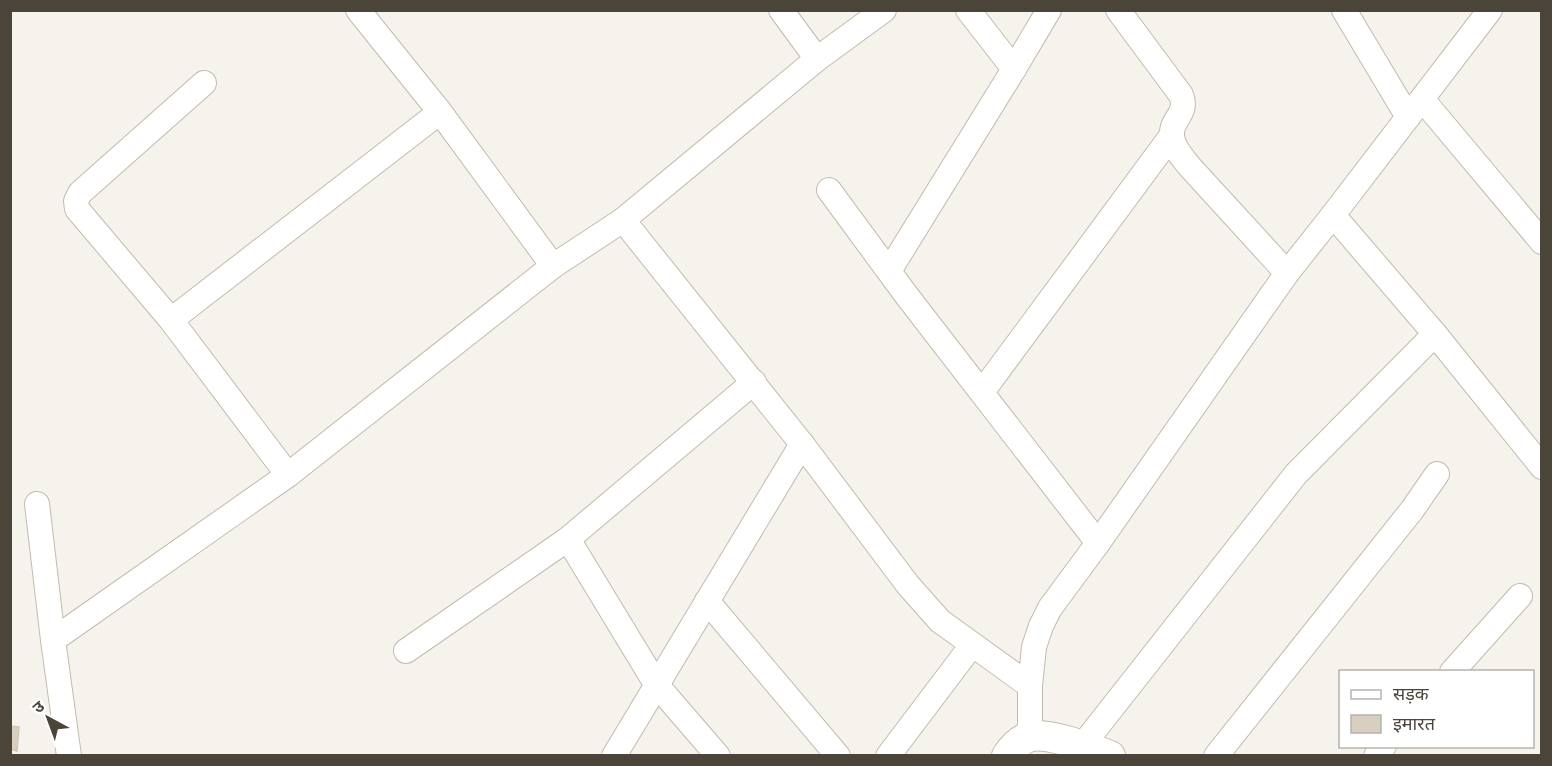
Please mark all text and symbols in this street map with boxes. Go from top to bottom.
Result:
legend [1339,670,1534,748]
text: सड़क [1393,681,1430,707]
north arrow [18,688,78,748]
text: उ [27,695,50,719]
text: इमारत [1393,711,1436,737]

